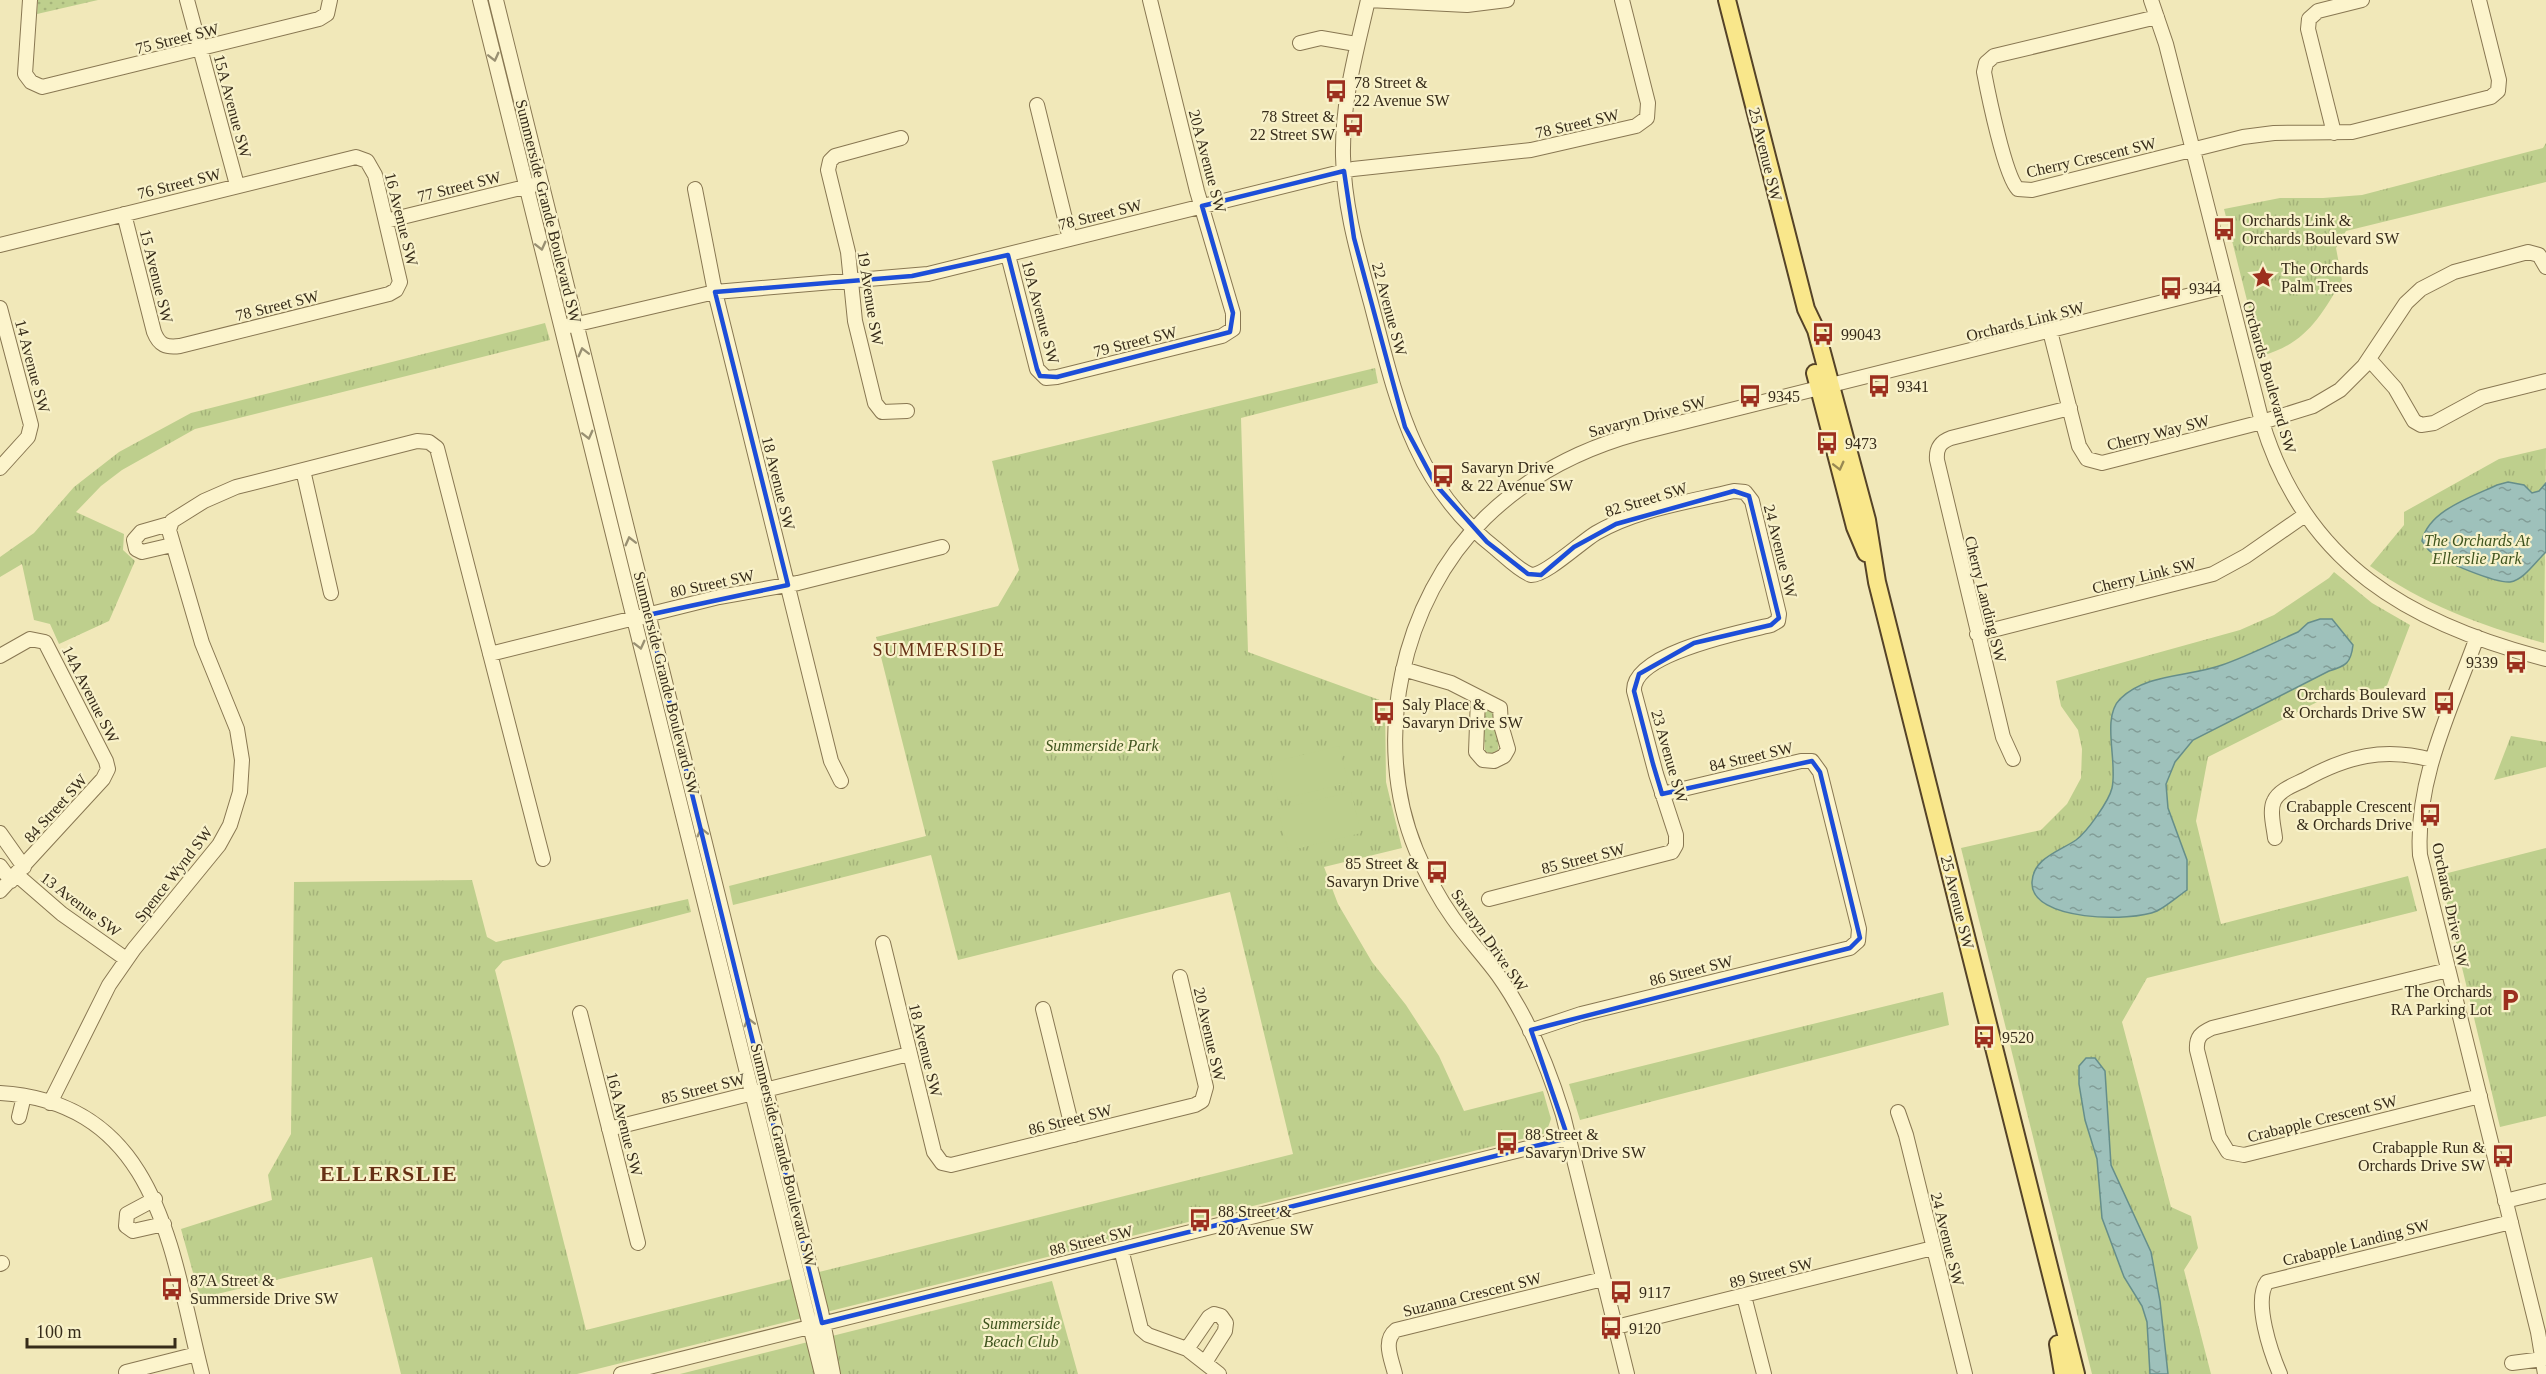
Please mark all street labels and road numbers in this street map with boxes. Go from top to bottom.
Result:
street label: 75 Street SW [134,20,221,57]
street label: 15A Avenue SW [211,53,255,161]
street label: Summerside Grande Boulevard SW [512,98,585,325]
street label: 78 Street SW [1534,105,1621,141]
street label: 25 Avenue SW [1746,106,1786,203]
street label: 20A Avenue SW [1186,108,1230,216]
street label: Cherry Crescent SW [2025,134,2159,182]
street label: 76 Street SW [136,165,223,202]
street label: 77 Street SW [416,168,503,205]
street label: 16 Avenue SW [382,171,422,268]
street label: 78 Street SW [1057,196,1144,233]
street label: 15 Avenue SW [137,228,177,325]
street label: 19 Avenue SW [855,249,887,348]
street label: 19A Avenue SW [1019,259,1063,367]
street label: 22 Avenue SW [1369,261,1410,358]
street label: 78 Street SW [234,287,321,324]
street label: Orchards Link SW [1964,298,2087,344]
street label: Orchards Boulevard SW [2240,299,2300,456]
street label: 14 Avenue SW [12,318,53,415]
street label: 79 Street SW [1092,323,1179,360]
street label: Savaryn Drive SW [1587,392,1709,441]
street label: Cherry Way SW [2105,411,2212,454]
street label: 18 Avenue SW [759,435,799,532]
street label: 82 Street SW [1603,479,1690,520]
street label: 24 Avenue SW [1761,503,1801,600]
street label: Cherry Landing SW [1961,534,2010,665]
street label: Cherry Link SW [2090,554,2199,598]
street label: 80 Street SW [669,566,756,601]
street label: Summerside Grande Boulevard SW [630,570,703,797]
street label: 14A Avenue SW [59,643,123,746]
street label: 23 Avenue SW [1648,708,1691,805]
street label: 84 Street SW [1708,738,1795,774]
street label: 84 Street SW [21,770,91,846]
street label: Spence Wynd SW [131,823,217,926]
street label: 85 Street SW [1540,840,1627,877]
street label: Orchards Drive SW [2429,841,2472,970]
street label: 25 Avenue SW [1938,854,1978,951]
street label: 13 Avenue SW [37,869,125,941]
street label: Savaryn Drive SW [1447,886,1532,996]
street label: 86 Street SW [1648,952,1735,989]
street label: 20 Avenue SW [1190,986,1229,1084]
street label: 18 Avenue SW [906,1002,946,1099]
street label: Summerside Grande Boulevard SW [747,1042,820,1269]
street label: 16A Avenue SW [603,1070,646,1179]
street label: 85 Street SW [660,1070,747,1107]
street label: Crabapple Crescent SW [2245,1091,2400,1146]
street label: 86 Street SW [1027,1101,1114,1138]
street label: 24 Avenue SW [1928,1191,1968,1288]
street label: Crabapple Landing SW [2281,1216,2433,1270]
street label: 88 Street SW [1048,1222,1135,1259]
street label: 89 Street SW [1728,1254,1815,1291]
street label: Suzanna Crescent SW [1401,1269,1544,1320]

